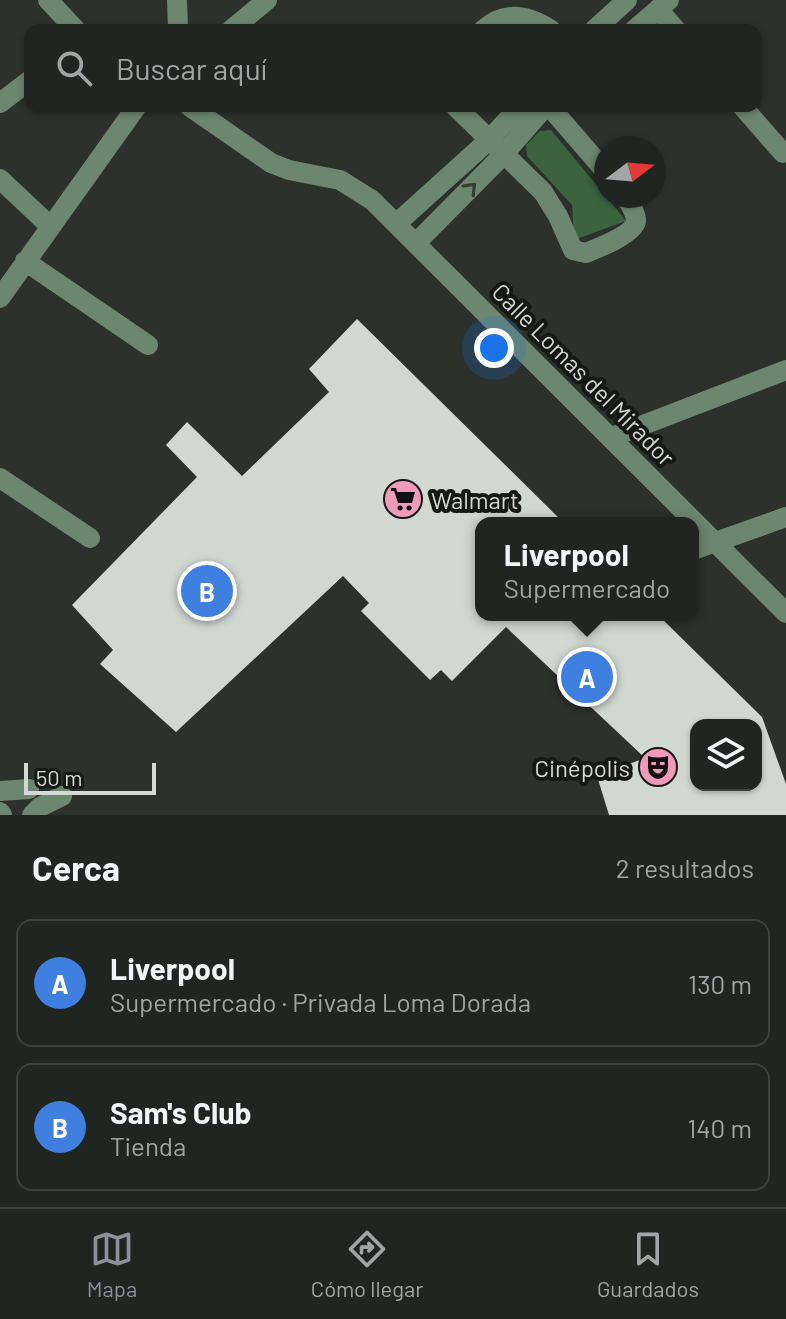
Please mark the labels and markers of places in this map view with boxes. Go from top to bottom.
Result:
supermarket icon: Walmart [382,478,424,520]
place label: Walmart [431,485,519,514]
pin: B [181,561,233,621]
pin: A [561,647,613,707]
theatre icon: Cinépolis [637,746,679,788]
place label: Cinépolis [534,753,630,782]

